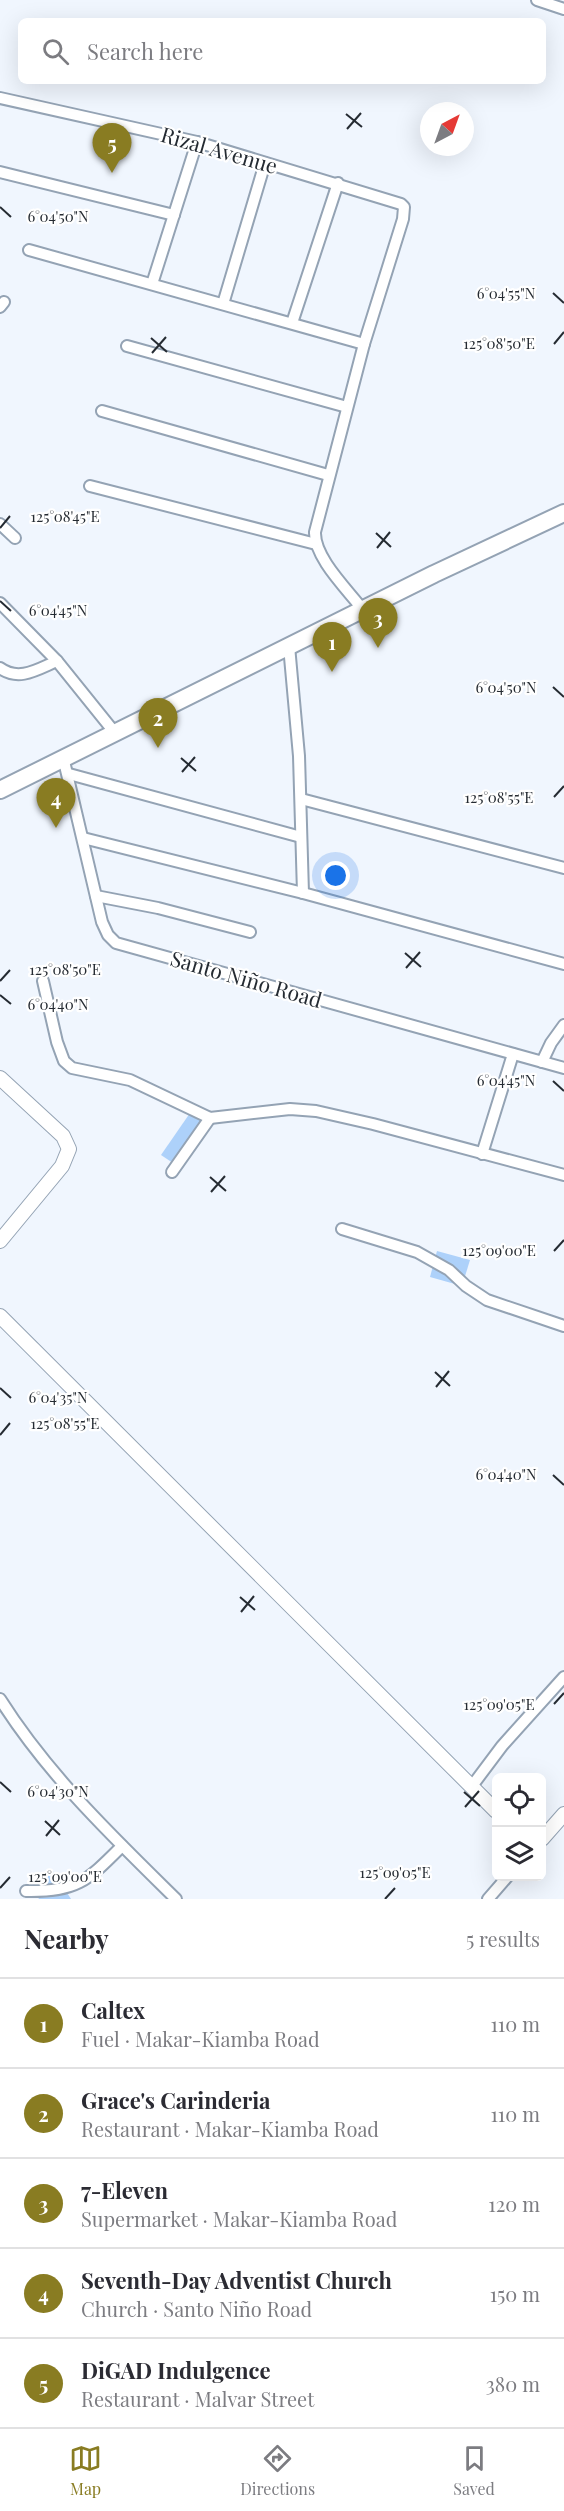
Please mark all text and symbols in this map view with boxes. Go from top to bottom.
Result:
search box [18,18,546,84]
icon: search [39,35,72,68]
text: Search here [87,36,203,66]
north arrow [420,102,474,156]
street label: Rizal Avenue [158,119,281,179]
pin: 5 [92,124,132,173]
text: 6°04'50"N [27,206,89,226]
text: 6°04'55"N [477,283,536,303]
text: 125°08'50"E [463,333,535,353]
text: 125°08'45"E [30,506,100,526]
pin: 3 [358,598,398,648]
text: 6°04'45"N [29,600,88,620]
pin: 1 [312,622,352,672]
text: 6°04'50"N [475,677,537,697]
pin: 2 [138,698,178,748]
pin: 4 [36,778,76,828]
text: 125°08'55"E [465,787,534,807]
your location [321,861,350,890]
street label: Santo Niño Road [168,943,326,1013]
text: 125°08'50"E [29,959,101,979]
text: 6°04'40"N [27,994,89,1014]
text: 6°04'45"N [477,1070,536,1090]
text: 125°09'00"E [462,1240,536,1260]
text: 6°04'35"N [28,1387,88,1407]
text: 125°08'55"E [31,1413,100,1433]
text: 6°04'40"N [475,1464,537,1484]
text: 125°09'05"E [463,1694,535,1714]
map controls [492,1773,546,1881]
button: locate [492,1773,546,1827]
text: 6°04'30"N [27,1781,89,1801]
button: layers [492,1827,546,1881]
text: 125°09'05"E [359,1862,431,1882]
text: 125°09'00"E [28,1866,102,1886]
text: Nearby [24,1921,109,1956]
text: 5 results [466,1925,540,1952]
text: Caltex [81,1995,145,2025]
text: 1 [40,2010,47,2037]
text: 110 m [490,2010,540,2037]
text: Fuel · Makar-Kiamba Road [81,2025,320,2052]
text: Grace's Carinderia [81,2085,271,2115]
text: 2 [38,2100,49,2127]
text: 110 m [490,2100,540,2127]
text: Restaurant · Makar-Kiamba Road [81,2115,379,2142]
text: 7-Eleven [81,2175,168,2205]
text: 3 [39,2190,48,2217]
text: 120 m [488,2190,540,2217]
text: Supermarket · Makar-Kiamba Road [81,2205,397,2232]
text: Seventh-Day Adventist Church [81,2265,392,2295]
text: 4 [38,2280,49,2307]
text: 150 m [490,2280,540,2307]
text: Church · Santo Niño Road [81,2295,312,2322]
text: DiGAD Indulgence [81,2355,271,2385]
text: 5 [39,2370,48,2397]
text: 380 m [486,2370,540,2397]
text: Restaurant · Malvar Street [81,2385,314,2412]
tab: Map [69,2442,102,2499]
tab: Directions [240,2442,315,2499]
tab: Saved [453,2442,495,2499]

